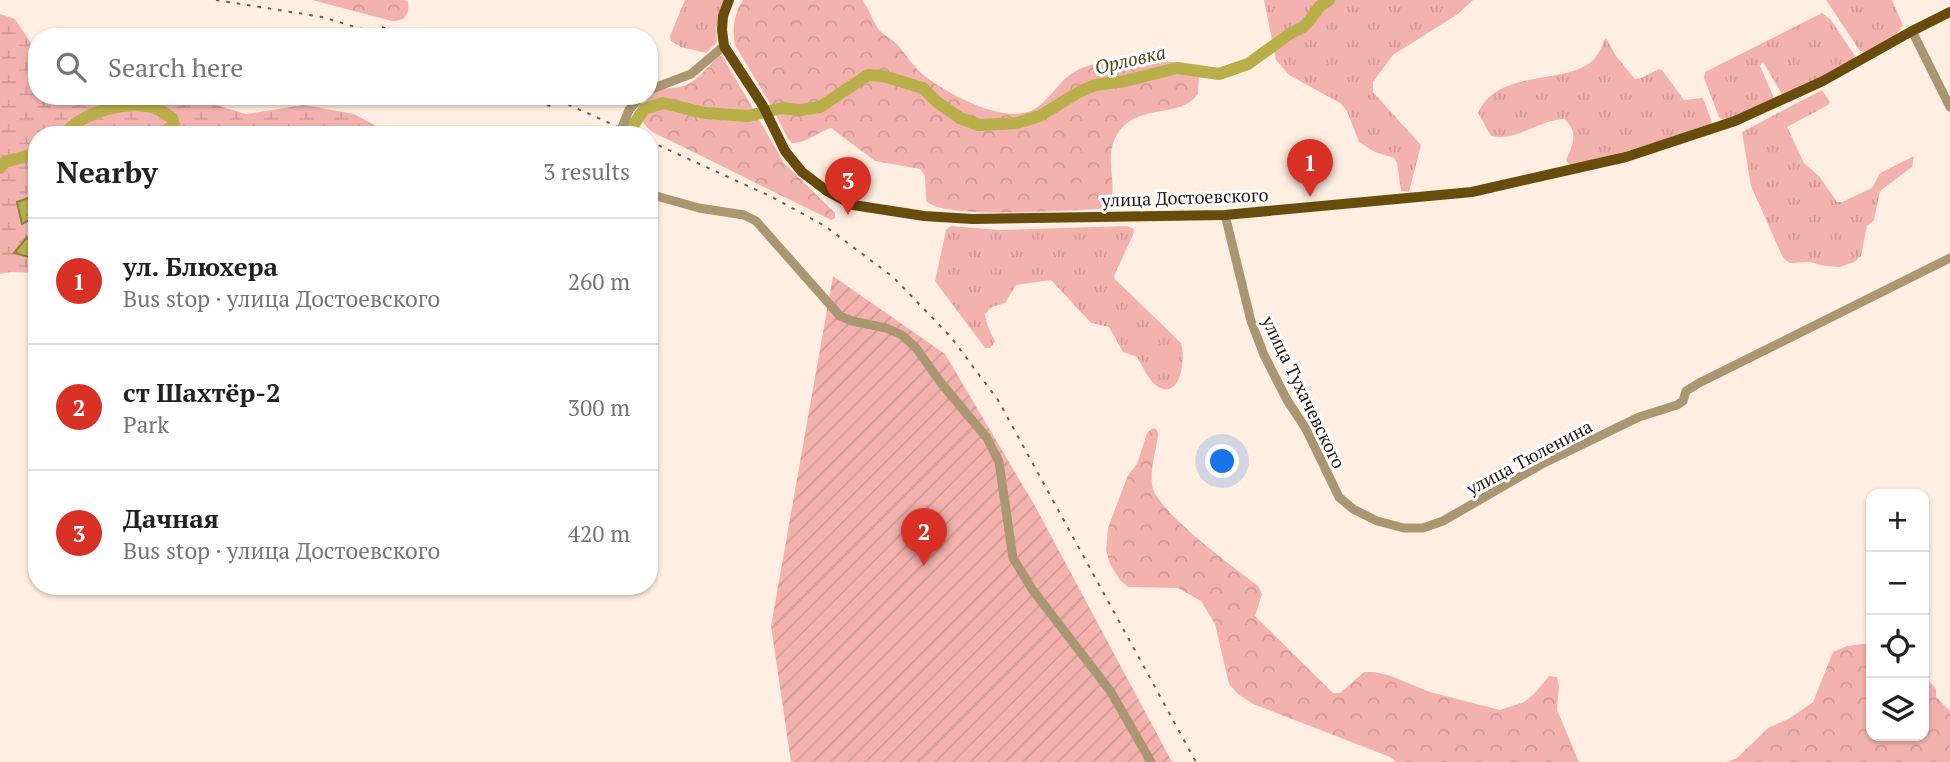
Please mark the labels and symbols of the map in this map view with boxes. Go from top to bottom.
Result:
water label: Орловка [1092,39,1168,79]
pin: 1 [1287,139,1333,197]
pin: 3 [825,157,871,215]
street label: улица Достоевского [1100,182,1269,212]
street label: улица Тухачевского [1256,311,1351,472]
street label: улица Тюленина [1461,414,1596,501]
your location [1205,444,1239,478]
pin: 2 [901,508,947,566]

